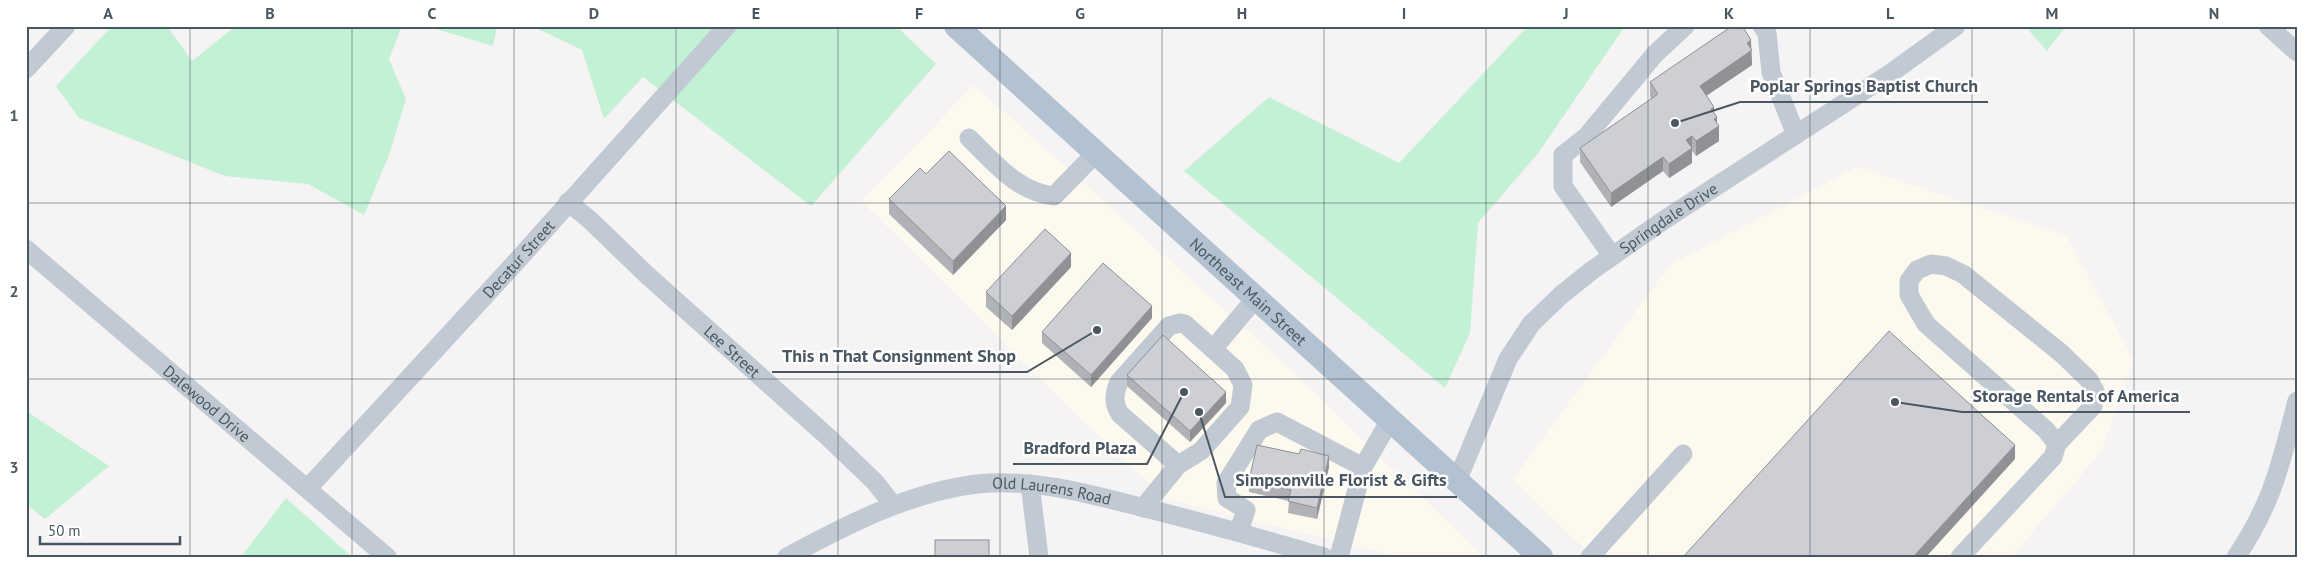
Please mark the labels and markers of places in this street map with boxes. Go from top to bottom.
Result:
callout: Poplar Springs Baptist Church [1740,69,1988,102]
callout: This n That Consignment Shop [772,339,1027,372]
callout: Storage Rentals of America [1962,379,2190,412]
callout: Bradford Plaza [1013,431,1147,464]
callout: Simpsonville Florist & Gifts [1225,464,1457,497]

